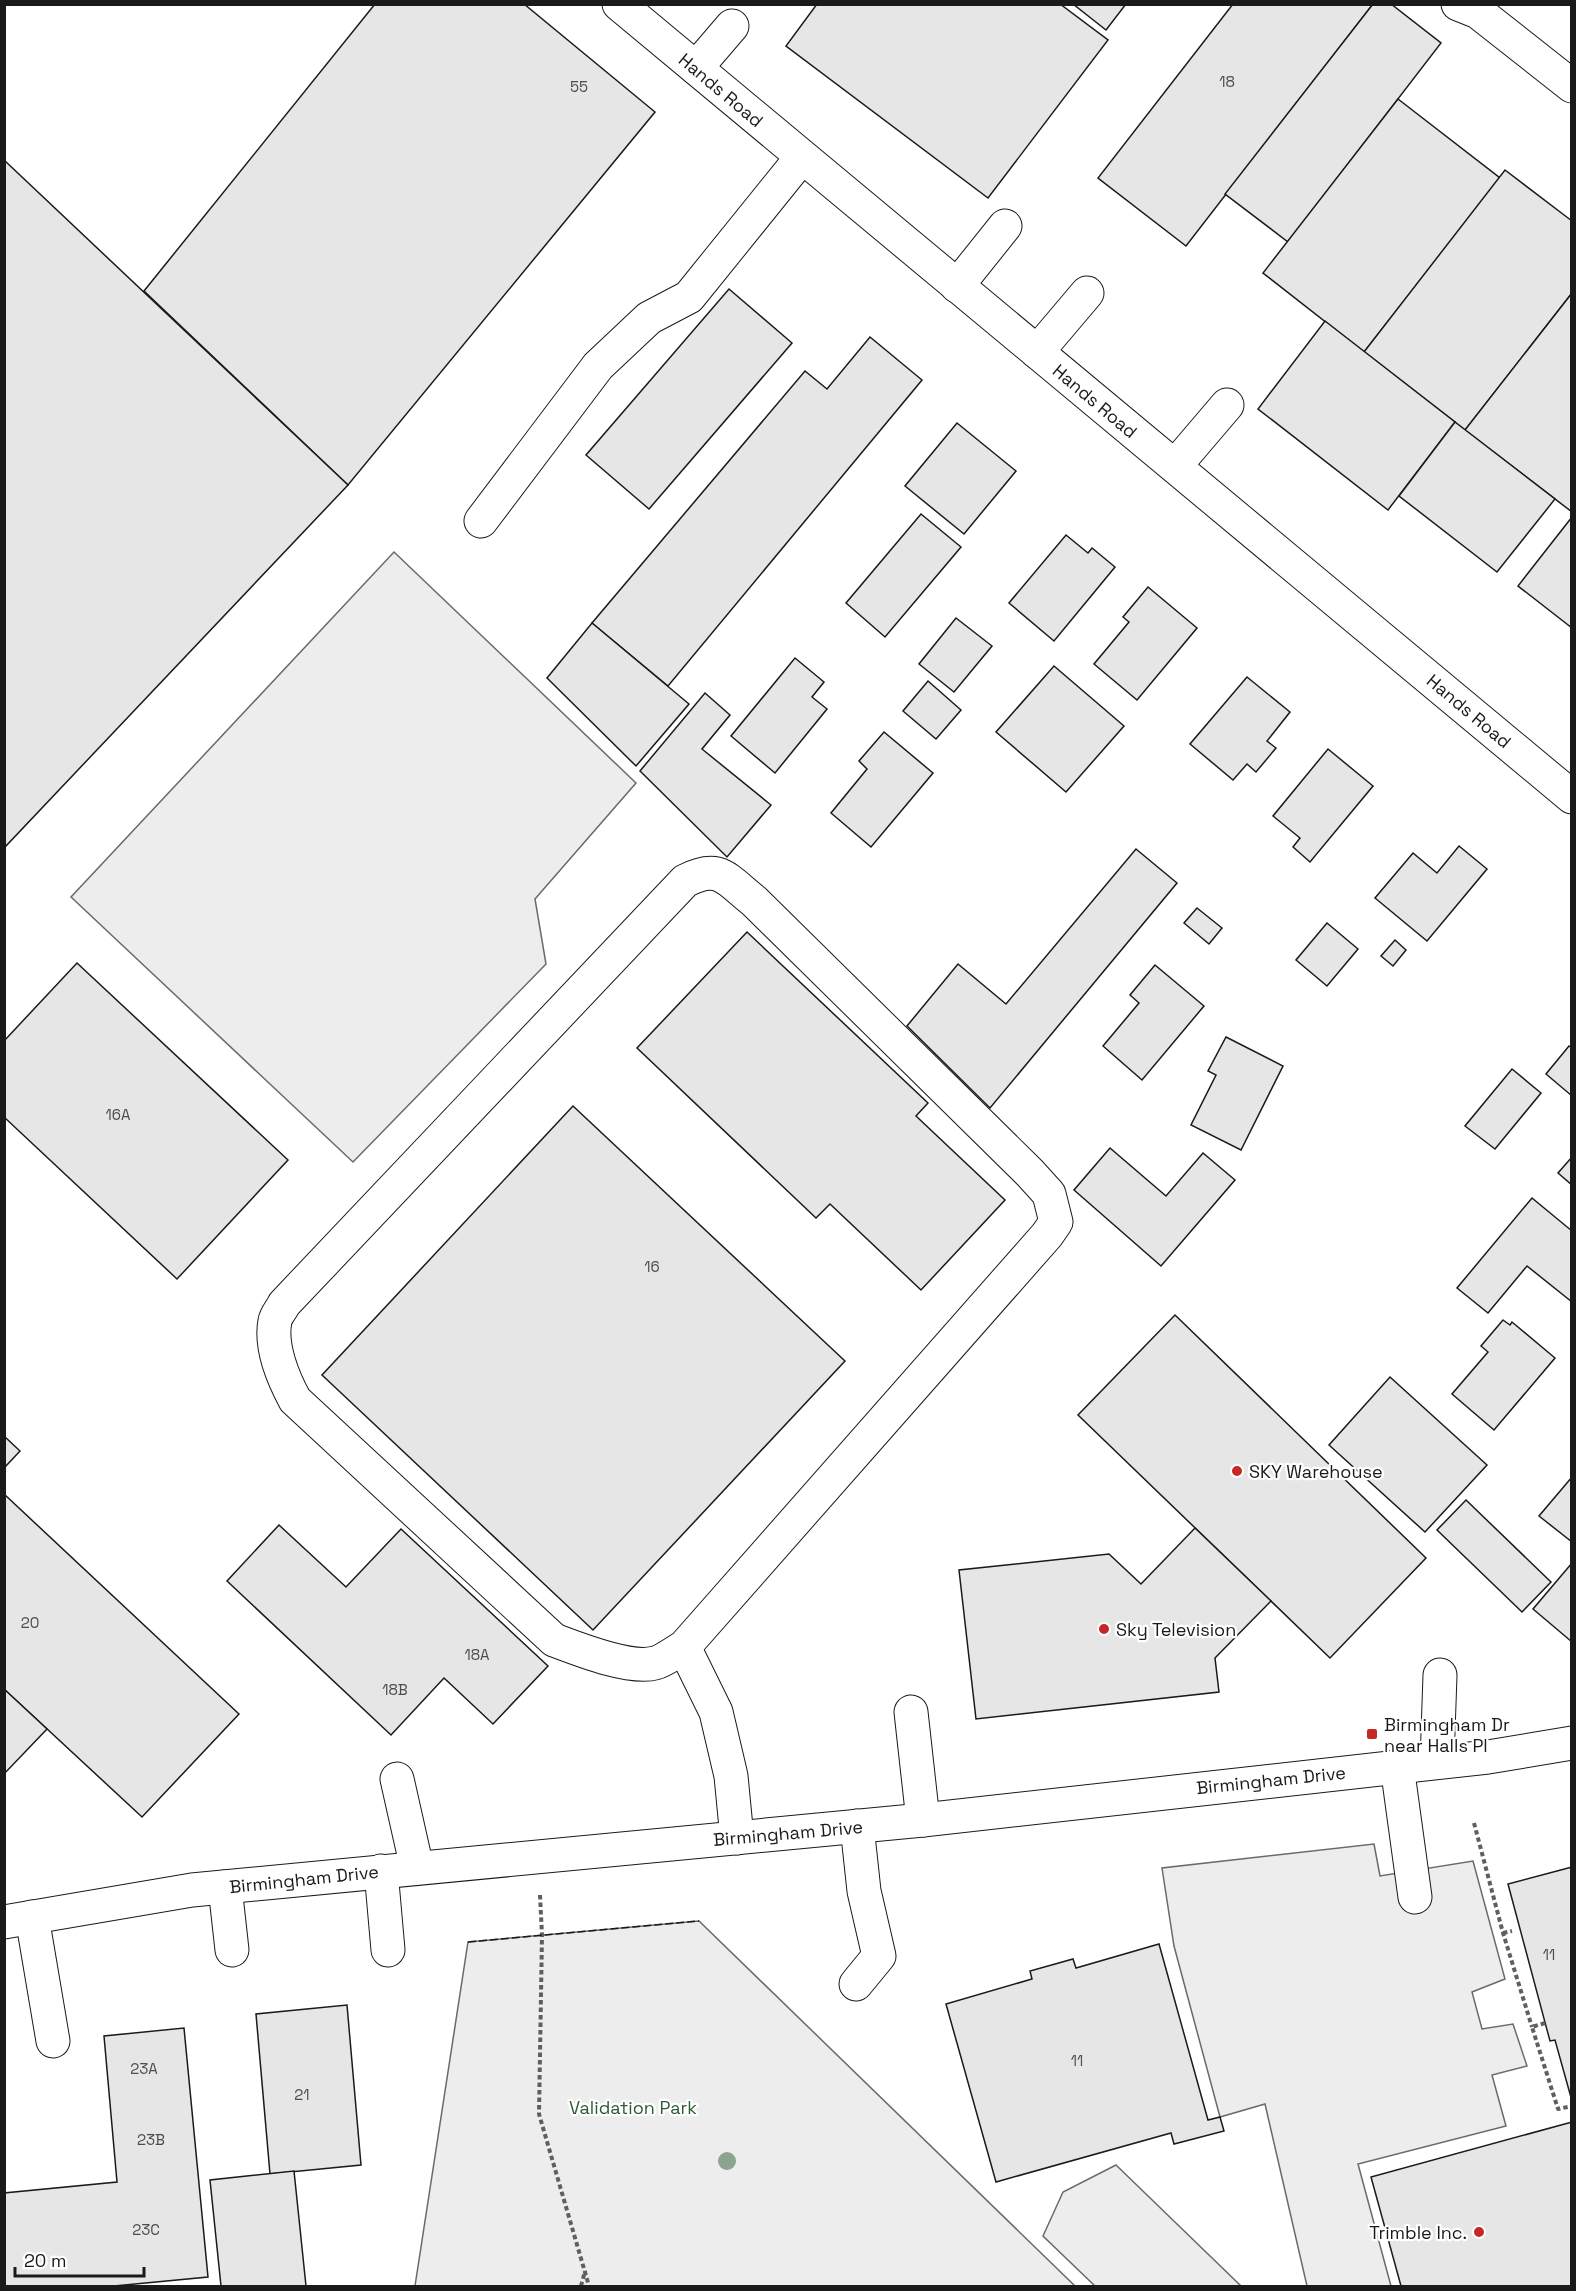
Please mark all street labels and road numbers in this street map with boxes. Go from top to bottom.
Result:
street label: Hands Road [674,48,768,132]
street label: Hands Road [1048,359,1142,443]
street label: Hands Road [1422,669,1516,753]
street label: Birmingham Drive [1195,1761,1347,1799]
street label: Birmingham Drive [712,1815,864,1851]
street label: Birmingham Drive [228,1860,380,1898]

